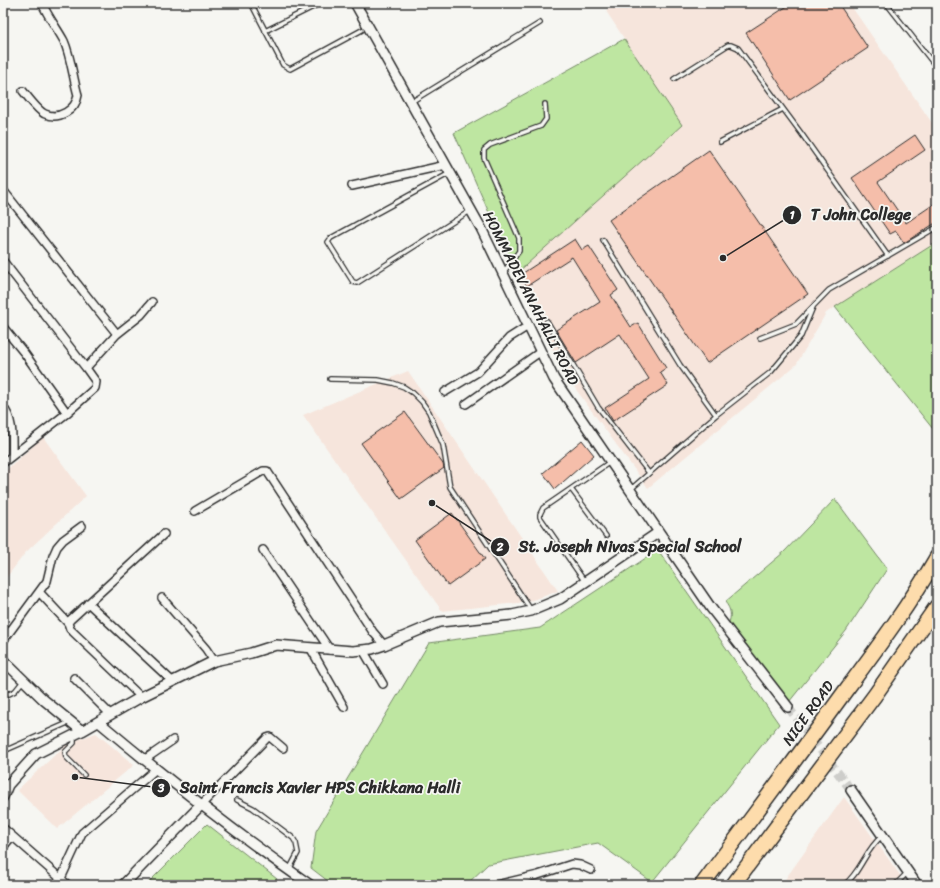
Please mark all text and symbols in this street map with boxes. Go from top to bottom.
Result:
text: T John College [811,200,912,229]
callout: T John College [782,201,919,229]
text: 1 [789,204,795,226]
street label: HOMMADEVANAHALLI ROAD [476,206,586,390]
text: St. Joseph Nivas Special School [518,532,743,561]
callout: St. Joseph Nivas Special School [490,533,750,561]
text: 2 [496,536,504,558]
street label: NICE ROAD [775,675,841,751]
text: Saint Francis Xavier HPS Chikkana Halli [179,773,462,802]
callout: Saint Francis Xavier HPS Chikkana Halli [151,774,468,802]
text: 3 [157,777,165,799]

